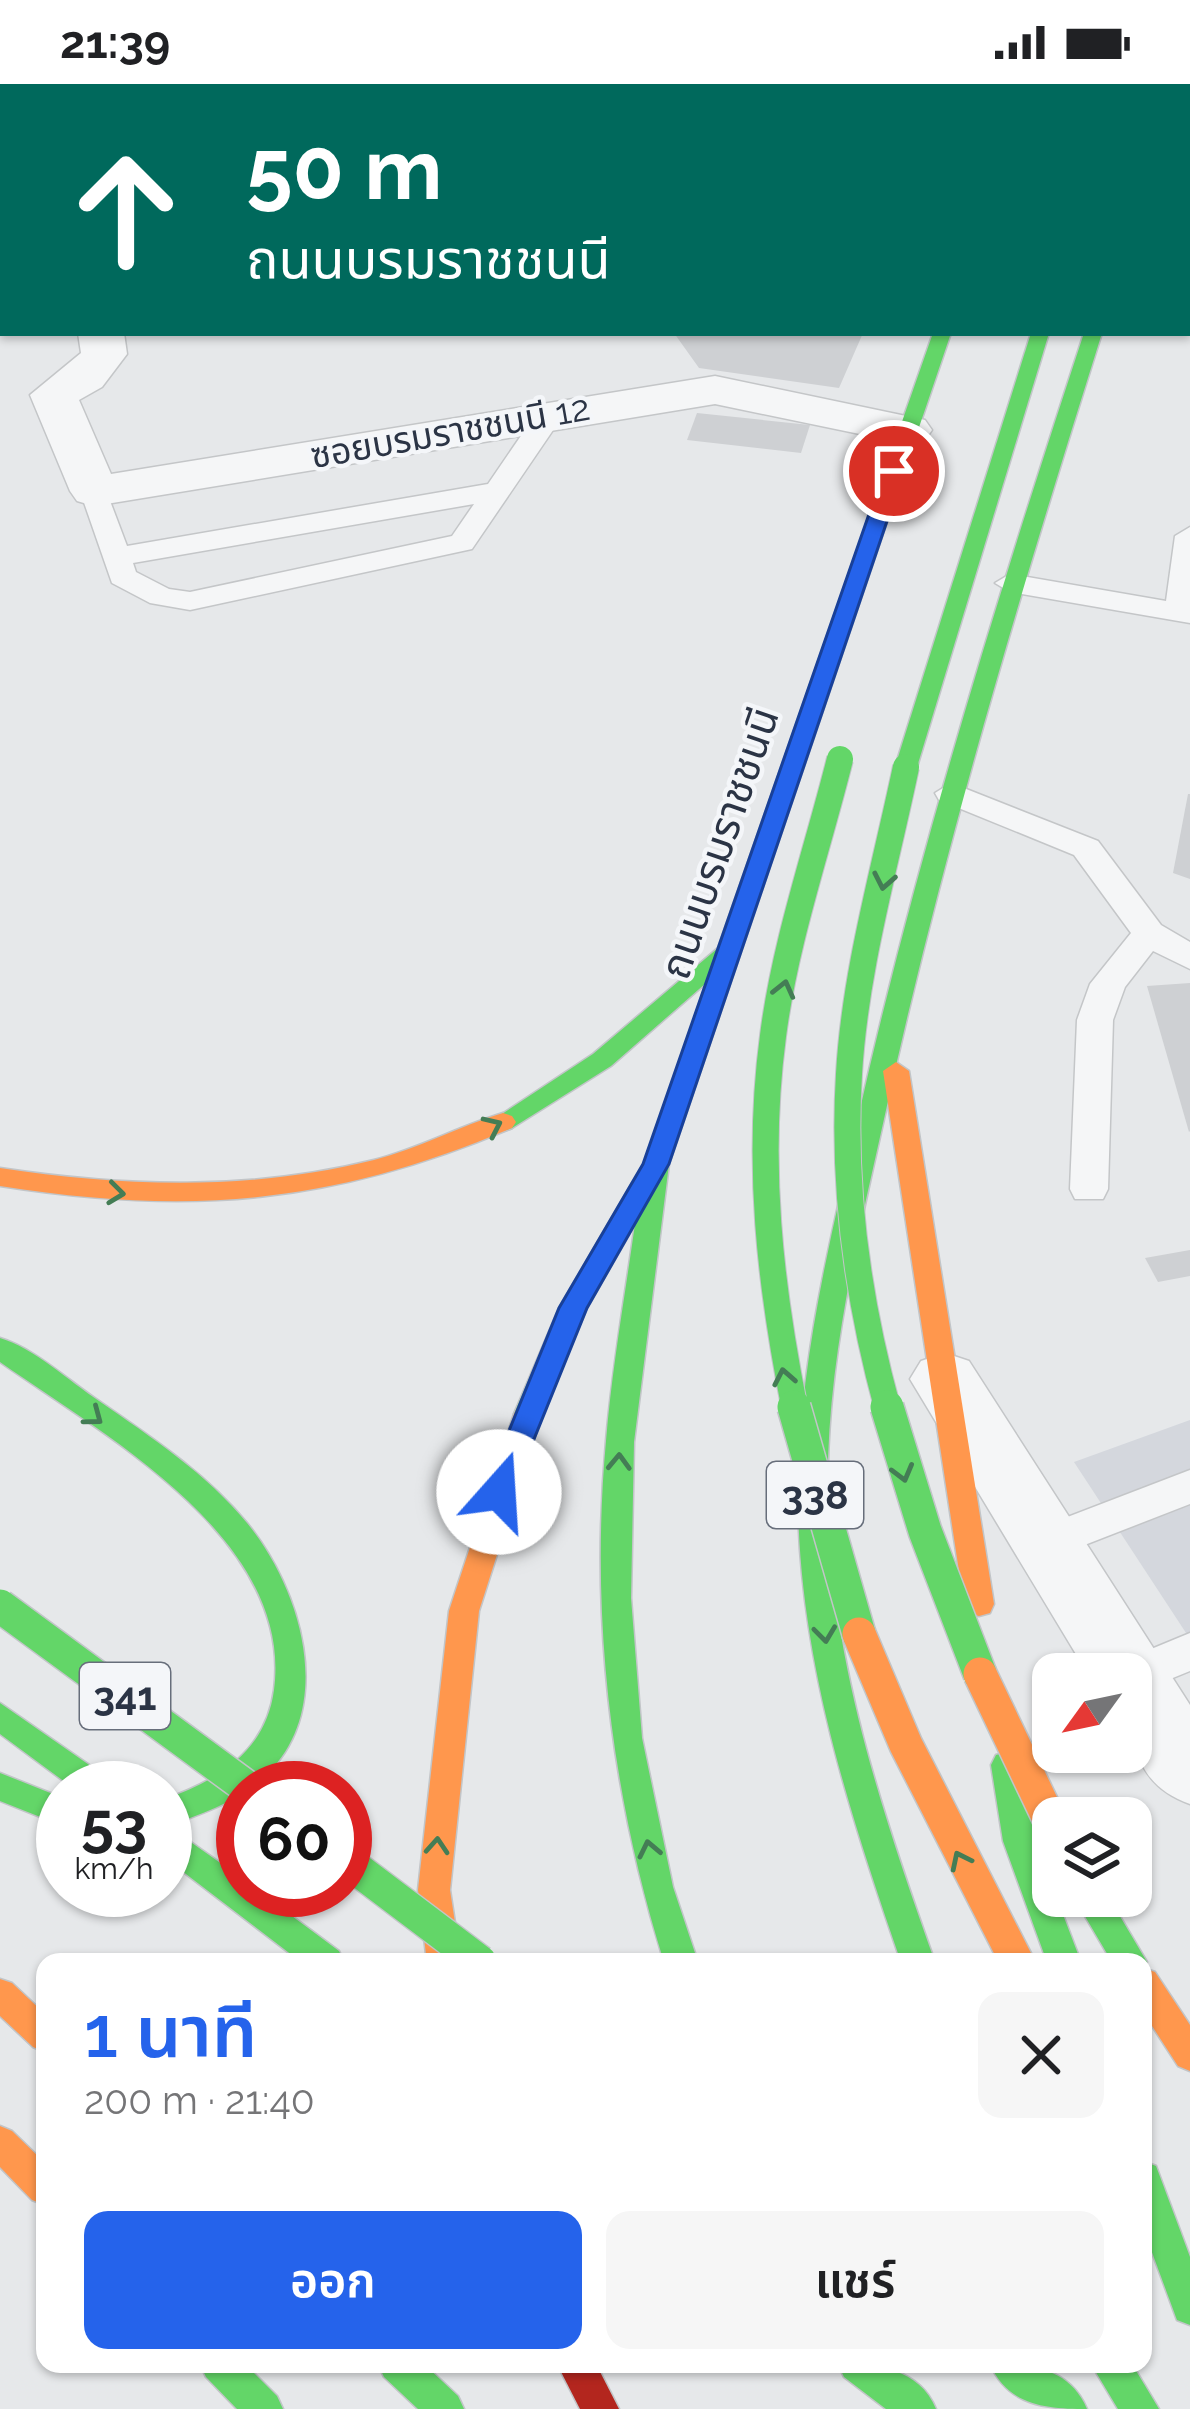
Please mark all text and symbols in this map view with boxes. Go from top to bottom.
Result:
text: 21:39 [60,16,170,69]
text: 50 m [246,120,442,219]
icon: ahead [48,132,204,288]
text: ถนนบรมราชชนนี [246,227,611,291]
street label: ซอยบรมราชชนนี 12 [307,386,593,476]
pin [843,420,945,522]
icon: arrive [861,438,927,504]
street label: ถนนบรมราชชนนี [650,701,789,985]
one-way arrow [872,871,898,891]
one-way arrow [770,980,795,1000]
one-way arrow [481,1117,502,1140]
one-way arrow [106,1179,126,1205]
one-way arrow [773,1367,798,1387]
one-way arrow [81,1403,102,1425]
position arrow [436,1429,562,1555]
one-way arrow [606,1452,632,1471]
road number: 338 [767,1462,863,1528]
one-way arrow [889,1462,914,1483]
one-way arrow [812,1624,838,1644]
north arrow [1032,1653,1152,1773]
map controls [1032,1653,1152,1917]
road number: 341 [80,1663,170,1729]
speed limit sign: 60 [216,1761,372,1917]
text: 53 [81,1789,147,1859]
button: layers [1032,1797,1152,1917]
one-way arrow [424,1836,450,1855]
one-way arrow [638,1840,663,1860]
text: km/h [74,1851,154,1886]
one-way arrow [951,1851,975,1872]
text: 1 นาที [84,1989,257,2074]
button: close [978,1992,1104,2118]
text: 200 m · 21:40 [84,2077,315,2123]
button: ออก [84,2211,582,2349]
button: แชร์ [606,2211,1104,2349]

